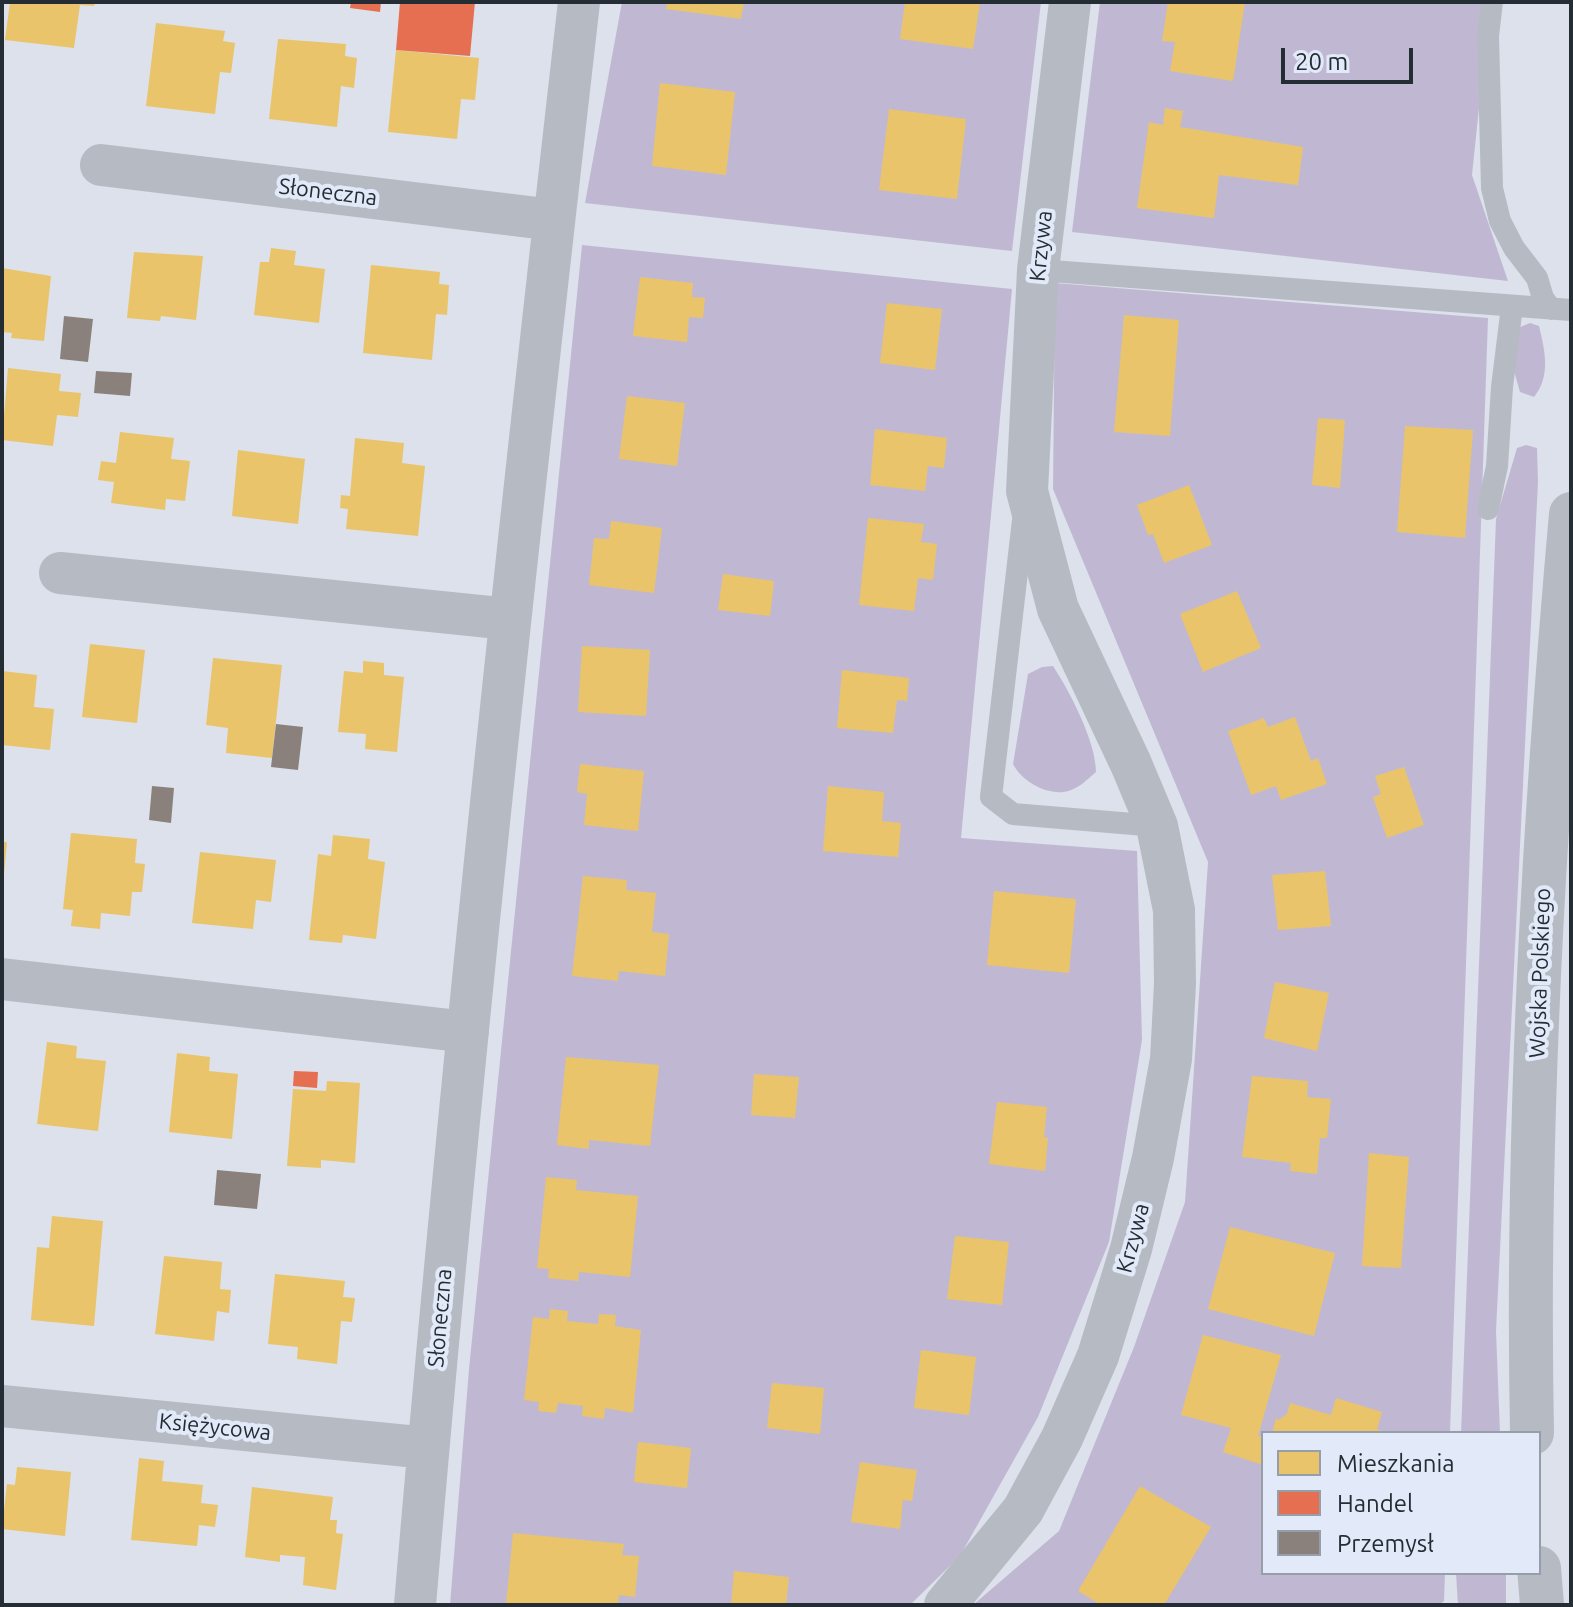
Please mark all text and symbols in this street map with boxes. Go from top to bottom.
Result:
scale bar [1285,32,1417,82]
text: 20 m [1295,48,1348,75]
street label: Słoneczna [277,173,379,211]
street label: Krzywa [1024,209,1058,283]
street label: Wojska Polskiego [1524,887,1556,1059]
street label: Krzywa [1111,1200,1155,1276]
street label: Słoneczna [423,1267,457,1369]
street label: Księżycowa [158,1408,272,1446]
legend [1261,1431,1541,1575]
text: Mieszkania [1337,1450,1455,1477]
text: Handel [1337,1490,1413,1517]
text: Przemysł [1337,1530,1434,1557]

